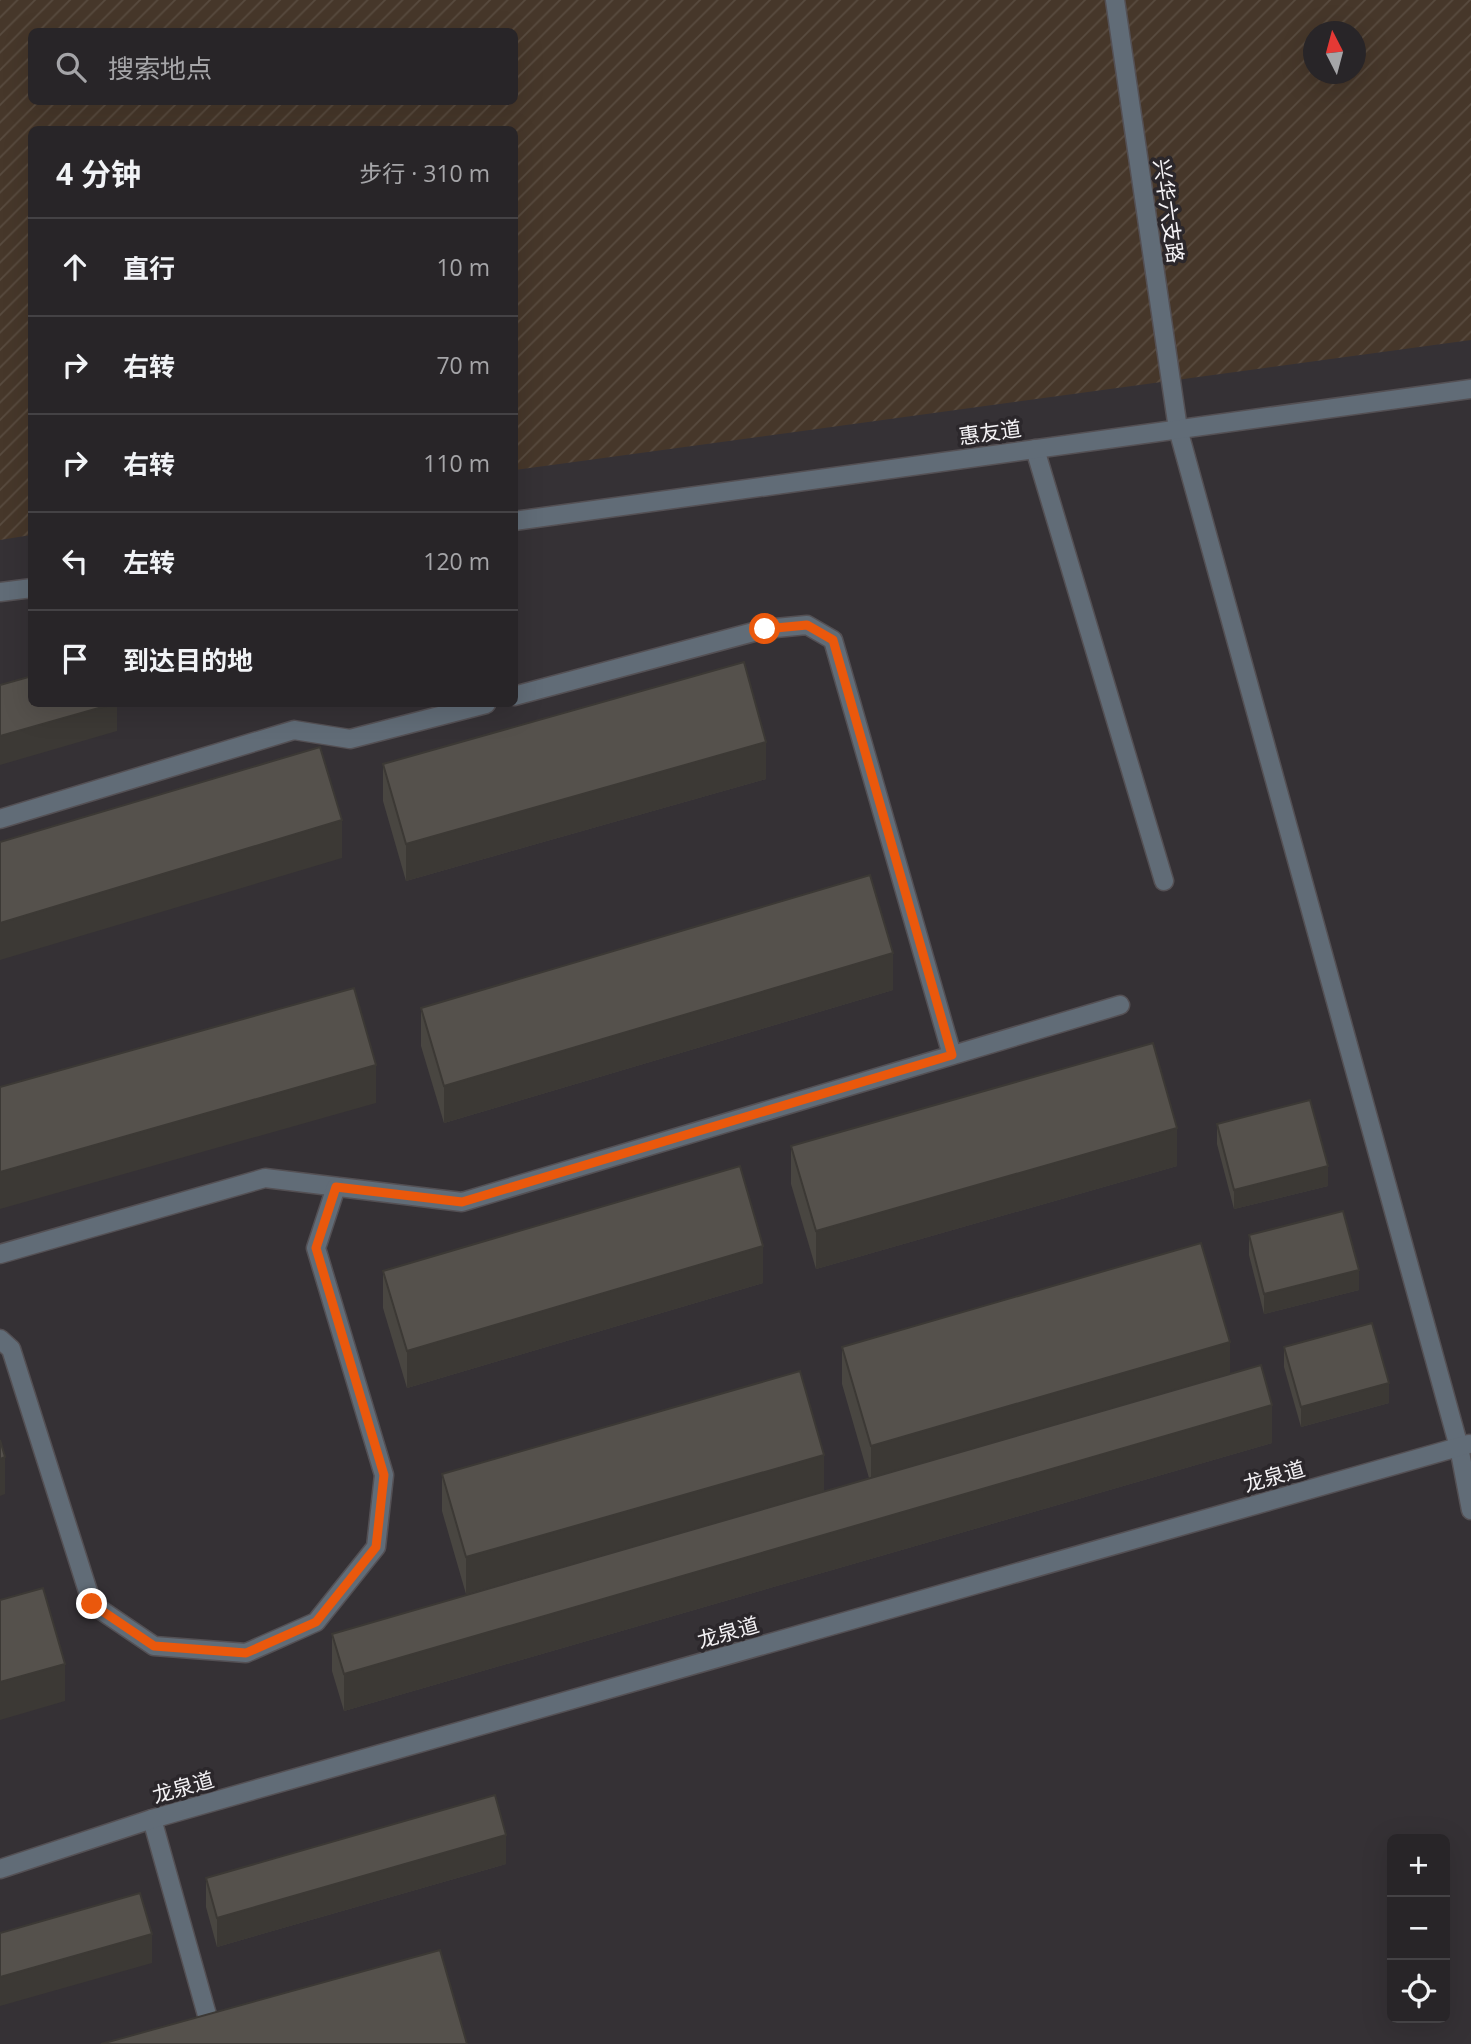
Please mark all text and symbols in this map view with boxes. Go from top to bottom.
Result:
north arrow [1303,21,1366,84]
search box [28,28,518,105]
icon: search [52,48,90,86]
text: 搜索地点 [108,50,212,86]
text: 4 分钟 [56,153,141,194]
text: 步行 · 310 m [359,157,490,189]
street label: 兴华六支路 [1148,157,1190,265]
icon: ahead [56,248,94,286]
text: 直行 [123,250,175,286]
text: 10 m [436,251,490,283]
icon: right [56,346,94,384]
text: 右转 [123,348,175,384]
text: 70 m [436,349,490,381]
street label: 惠友道 [957,414,1023,450]
icon: right [56,444,94,482]
text: 右转 [123,446,175,482]
text: 110 m [423,447,490,479]
icon: left [56,542,94,580]
text: 左转 [123,544,175,580]
text: 120 m [423,545,490,577]
route start [749,613,780,644]
icon: arrive [56,640,94,678]
text: 到达目的地 [123,642,253,678]
street label: 龙泉道 [1240,1454,1308,1498]
route end [76,1588,107,1619]
street label: 龙泉道 [694,1610,762,1654]
street label: 龙泉道 [149,1765,217,1809]
map controls [1387,1834,1450,2023]
button: + [1387,1834,1450,1897]
button: − [1387,1897,1450,1960]
button: locate [1387,1960,1450,2023]

